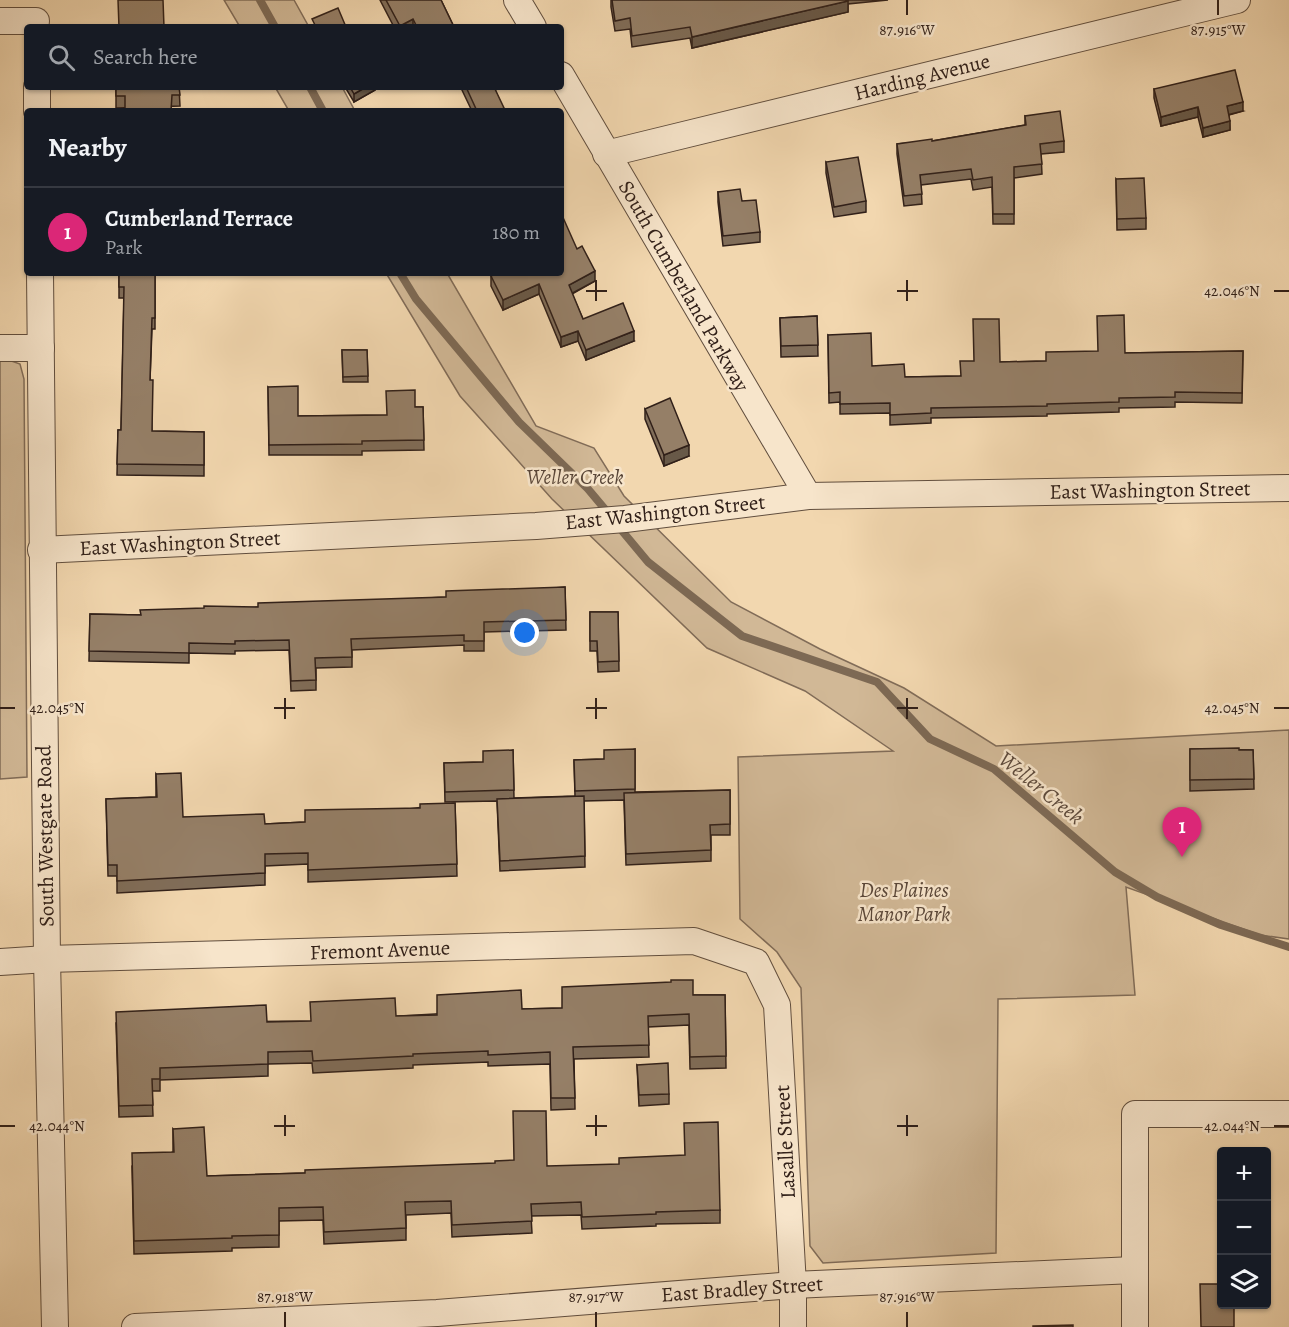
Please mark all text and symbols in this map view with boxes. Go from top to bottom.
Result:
text: 87.916°W [879,20,935,40]
text: 87.915°W [1190,20,1246,40]
search box [24,24,564,90]
icon: search [45,41,78,74]
text: Search here [93,42,198,72]
street label: Harding Avenue [851,47,993,107]
text: Nearby [48,130,127,165]
street label: South Cumberland Parkway [612,175,756,397]
text: Cumberland Terrace [105,204,293,234]
text: 1 [64,219,71,246]
text: 180 m [492,219,540,246]
text: Park [105,234,143,261]
text: 42.046°N [1204,281,1260,301]
park label: Weller Creek [526,463,624,491]
street label: East Washington Street [1049,474,1251,506]
street label: East Washington Street [563,488,767,536]
street label: East Washington Street [79,524,281,562]
your location [510,618,539,647]
text: 42.045°N [29,698,85,718]
text: 42.045°N [1204,698,1260,718]
street label: South Westgate Road [29,744,61,927]
water label: Weller Creek [992,744,1090,832]
pin: 1 [1162,808,1202,857]
park label: Des Plaines Manor Park [858,876,950,928]
street label: Fremont Avenue [309,934,451,966]
street label: Lasalle Street [768,1084,802,1200]
text: 42.044°N [29,1116,85,1136]
text: 42.044°N [1204,1116,1260,1136]
map controls [1217,1147,1271,1309]
button: + [1217,1147,1271,1201]
button: − [1217,1201,1271,1255]
button: layers [1217,1255,1271,1309]
street label: East Bradley Street [660,1269,824,1309]
text: 87.918°W [257,1287,313,1307]
text: 87.917°W [569,1287,623,1307]
text: 87.916°W [879,1287,935,1307]

